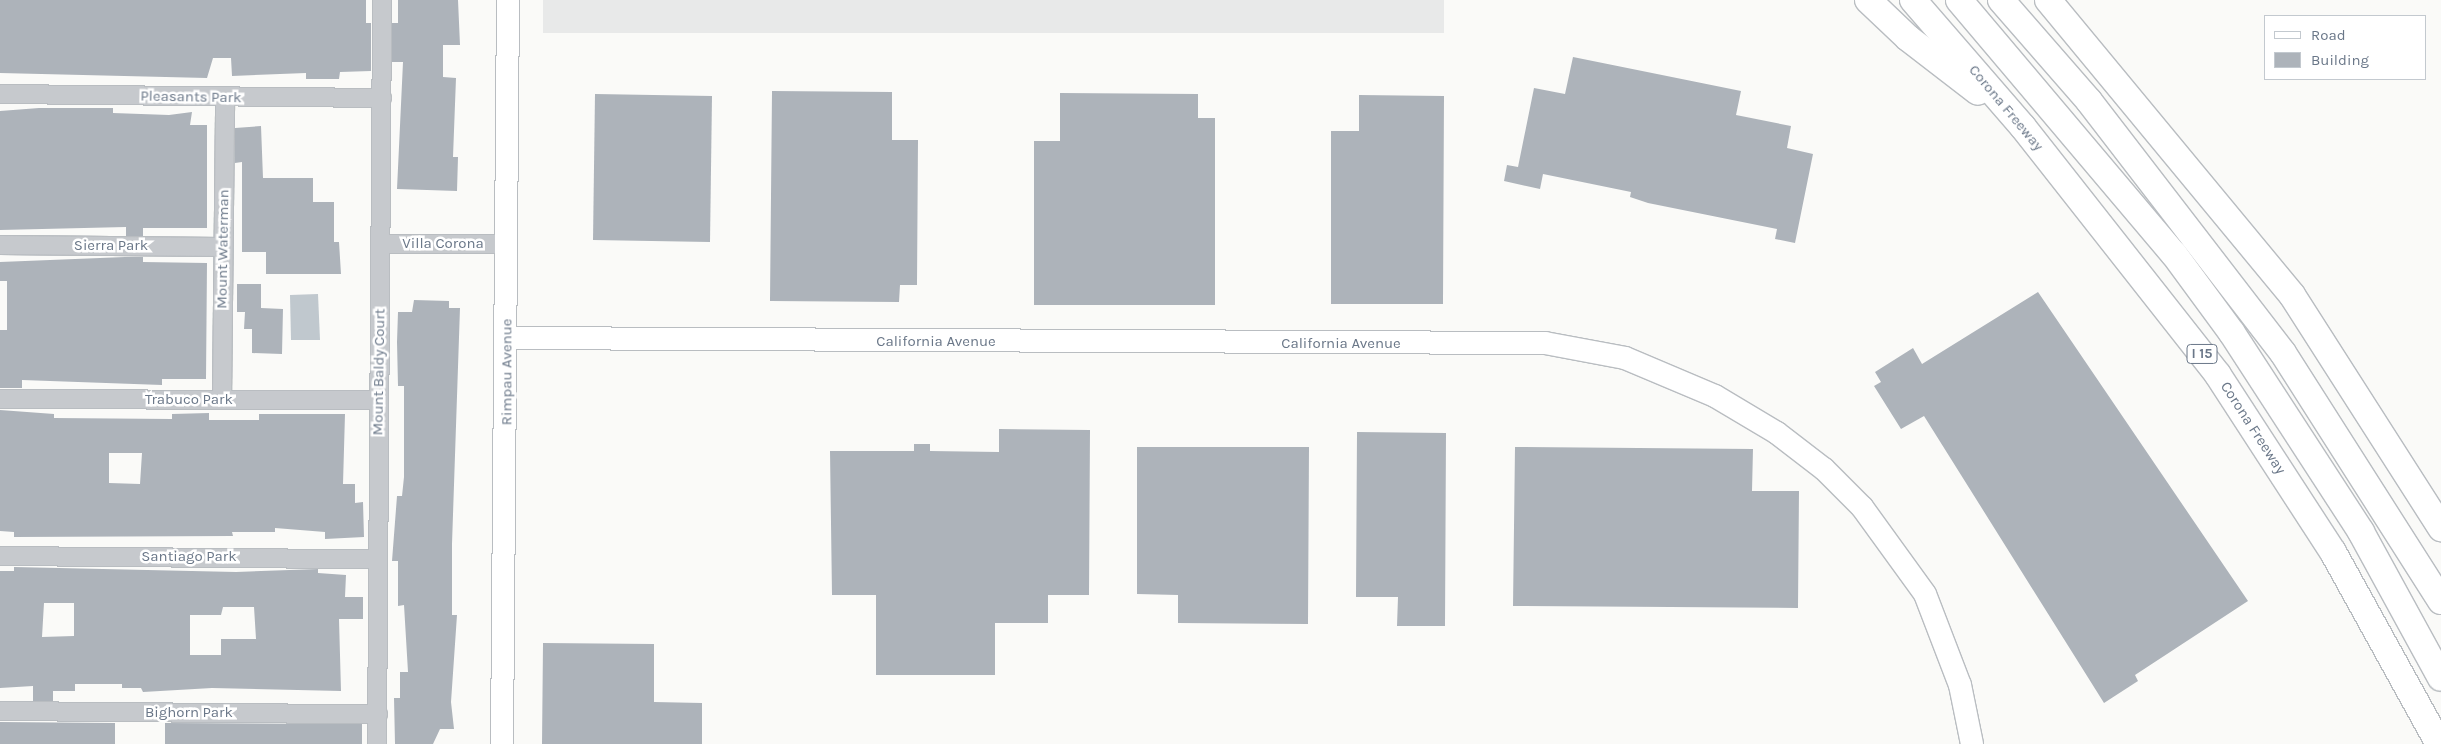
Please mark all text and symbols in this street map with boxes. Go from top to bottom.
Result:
legend [2264,15,2426,80]
text: Road [2311,26,2346,44]
text: Building [2311,51,2369,69]
street label: Corona Freeway [1965,61,2047,155]
street label: Pleasants Park [140,87,242,107]
street label: Mount Waterman [213,189,233,309]
street label: Villa Corona [402,235,484,253]
street label: Sierra Park [74,237,148,255]
street label: Mount Baldy Court [369,308,389,436]
street label: Rimpau Avenue [498,319,516,425]
street label: California Avenue [876,333,996,351]
street label: California Avenue [1281,335,1401,353]
road number: I 15 [2186,342,2218,366]
street label: Corona Freeway [2216,378,2290,478]
street label: Trabuco Park [145,391,233,409]
street label: Santiago Park [141,548,237,566]
street label: Bighorn Park [145,704,233,722]

